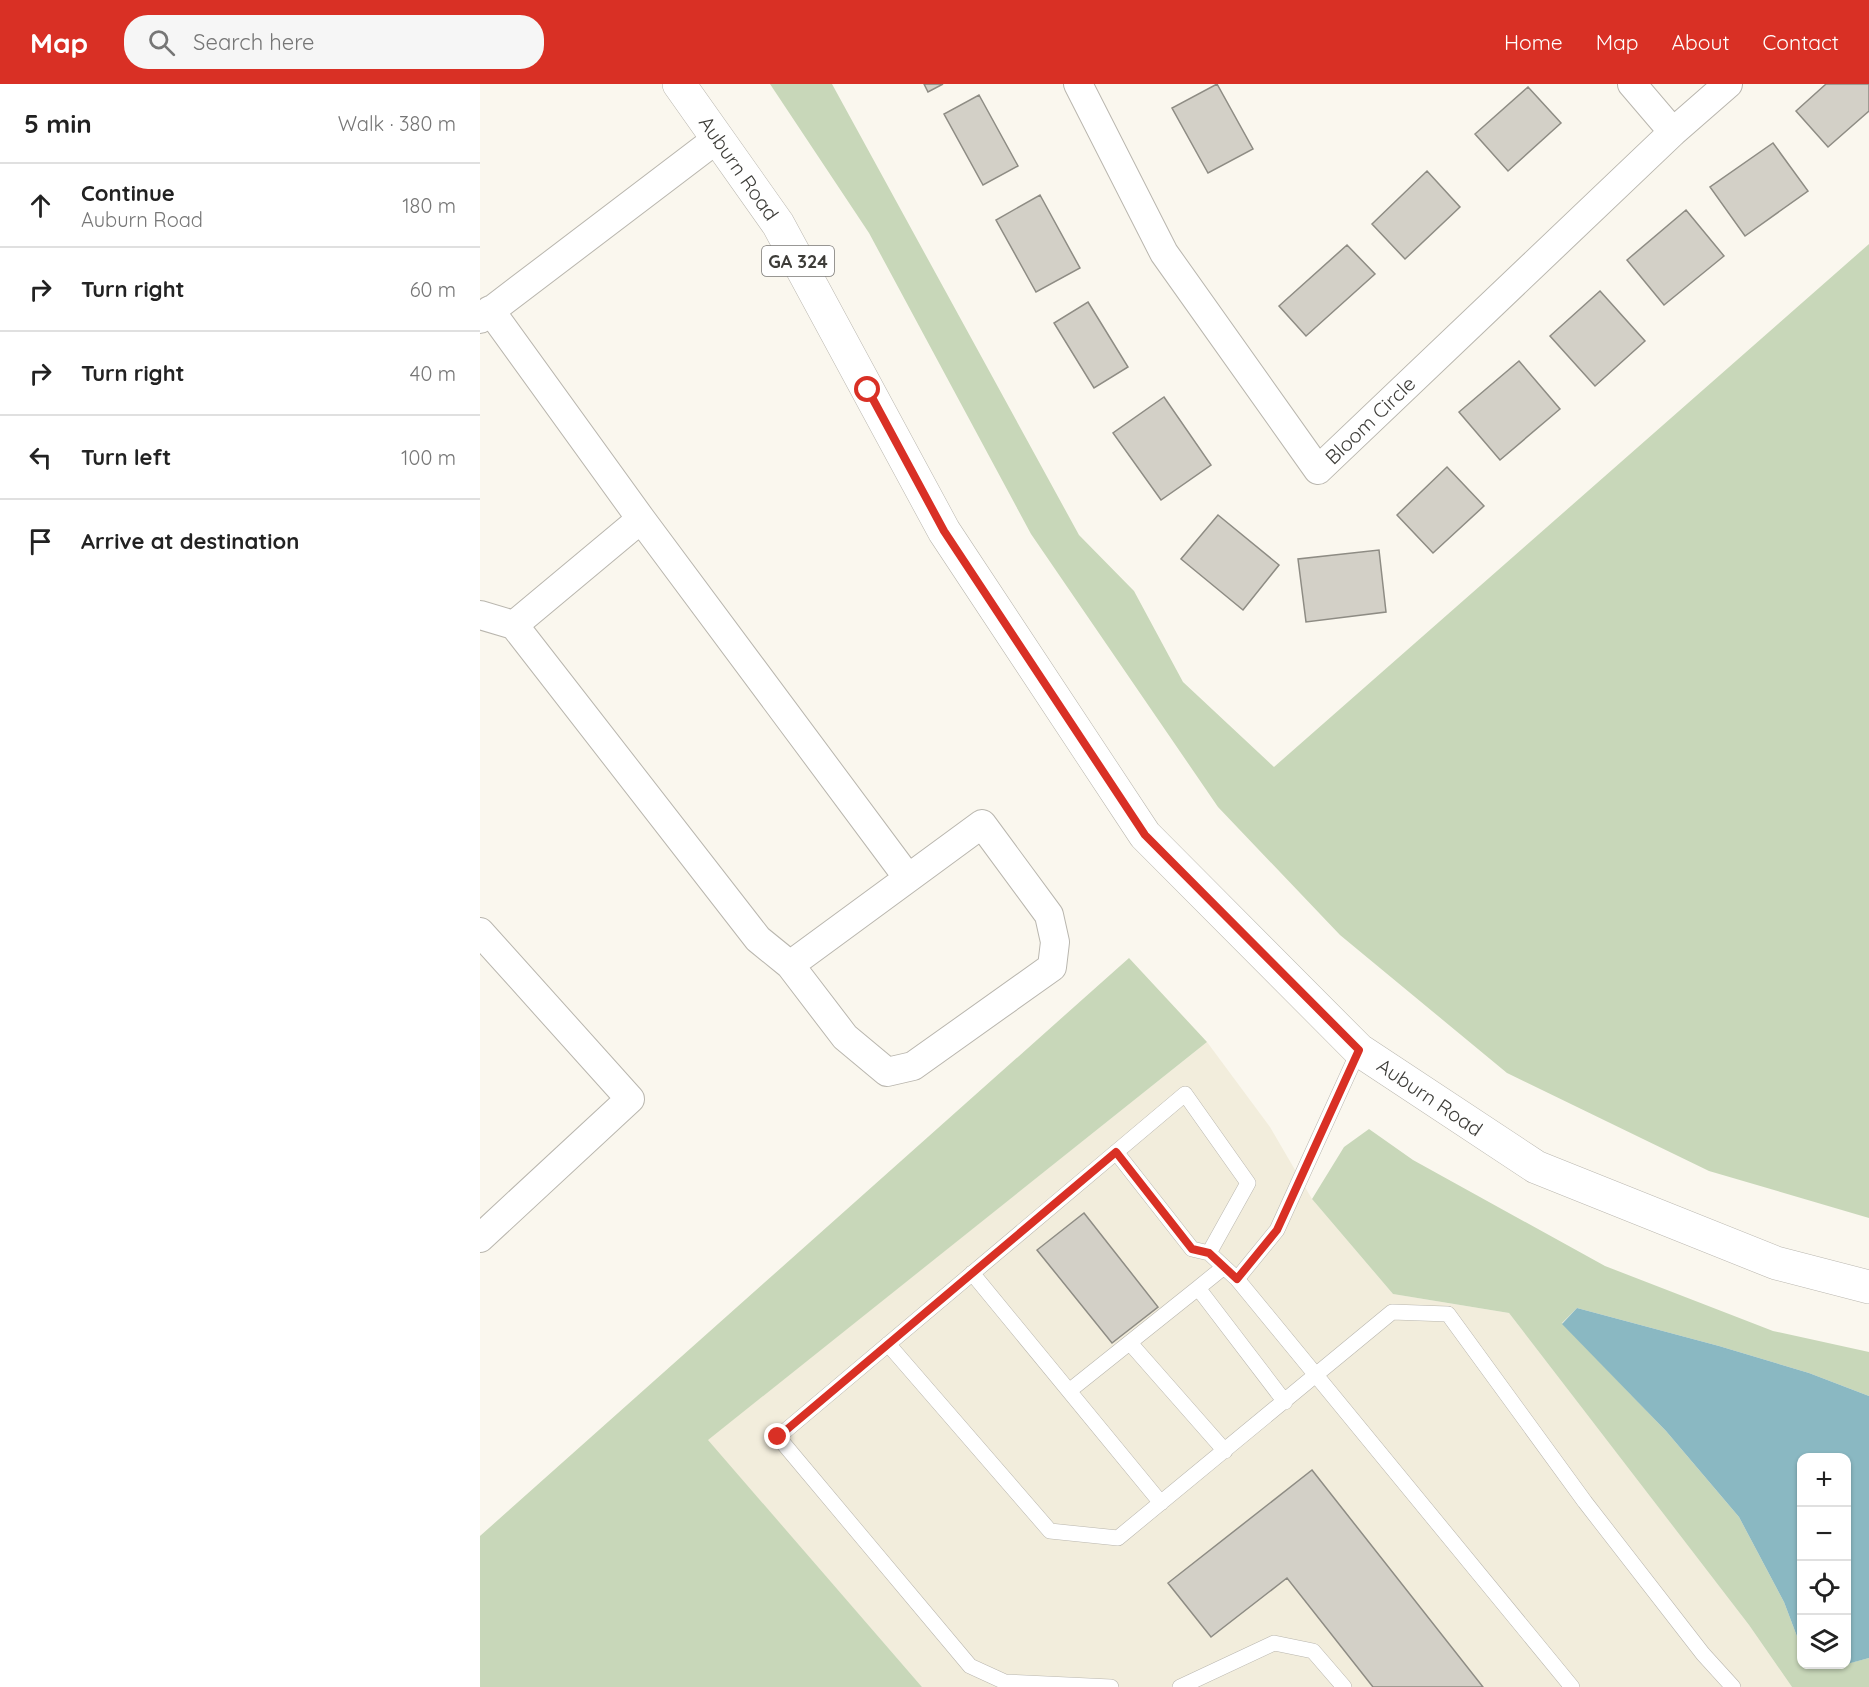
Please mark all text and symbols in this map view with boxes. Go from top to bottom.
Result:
search box [124,15,544,69]
text: Map [30,25,88,60]
icon: search [145,26,178,59]
text: Search here [193,28,315,56]
text: Home [1504,29,1563,55]
text: Map [1596,29,1639,55]
text: About [1672,29,1730,55]
text: Contact [1763,29,1839,55]
text: 5 min [24,107,92,140]
text: Walk · 380 m [338,111,456,136]
street label: Auburn Road [694,111,784,225]
text: Continue [81,179,175,207]
icon: ahead [24,189,57,222]
text: 180 m [402,193,456,218]
text: Auburn Road [81,207,203,232]
road number: GA 324 [762,246,834,276]
icon: right [24,273,57,306]
text: Turn right [81,275,185,303]
text: 60 m [410,277,456,302]
icon: right [24,357,57,390]
text: Turn right [81,359,185,387]
text: 40 m [410,361,456,386]
street label: Bloom Circle [1320,371,1420,469]
route start [854,376,880,402]
icon: left [24,441,57,474]
text: Turn left [81,443,171,471]
text: 100 m [401,445,456,470]
icon: arrive [24,525,57,558]
text: Arrive at destination [81,527,299,555]
street label: Auburn Road [1372,1053,1488,1141]
route end [764,1423,790,1449]
map controls [1797,1453,1851,1669]
button: + [1797,1453,1851,1507]
button: − [1797,1507,1851,1561]
button: locate [1797,1561,1851,1615]
button: layers [1797,1615,1851,1669]

